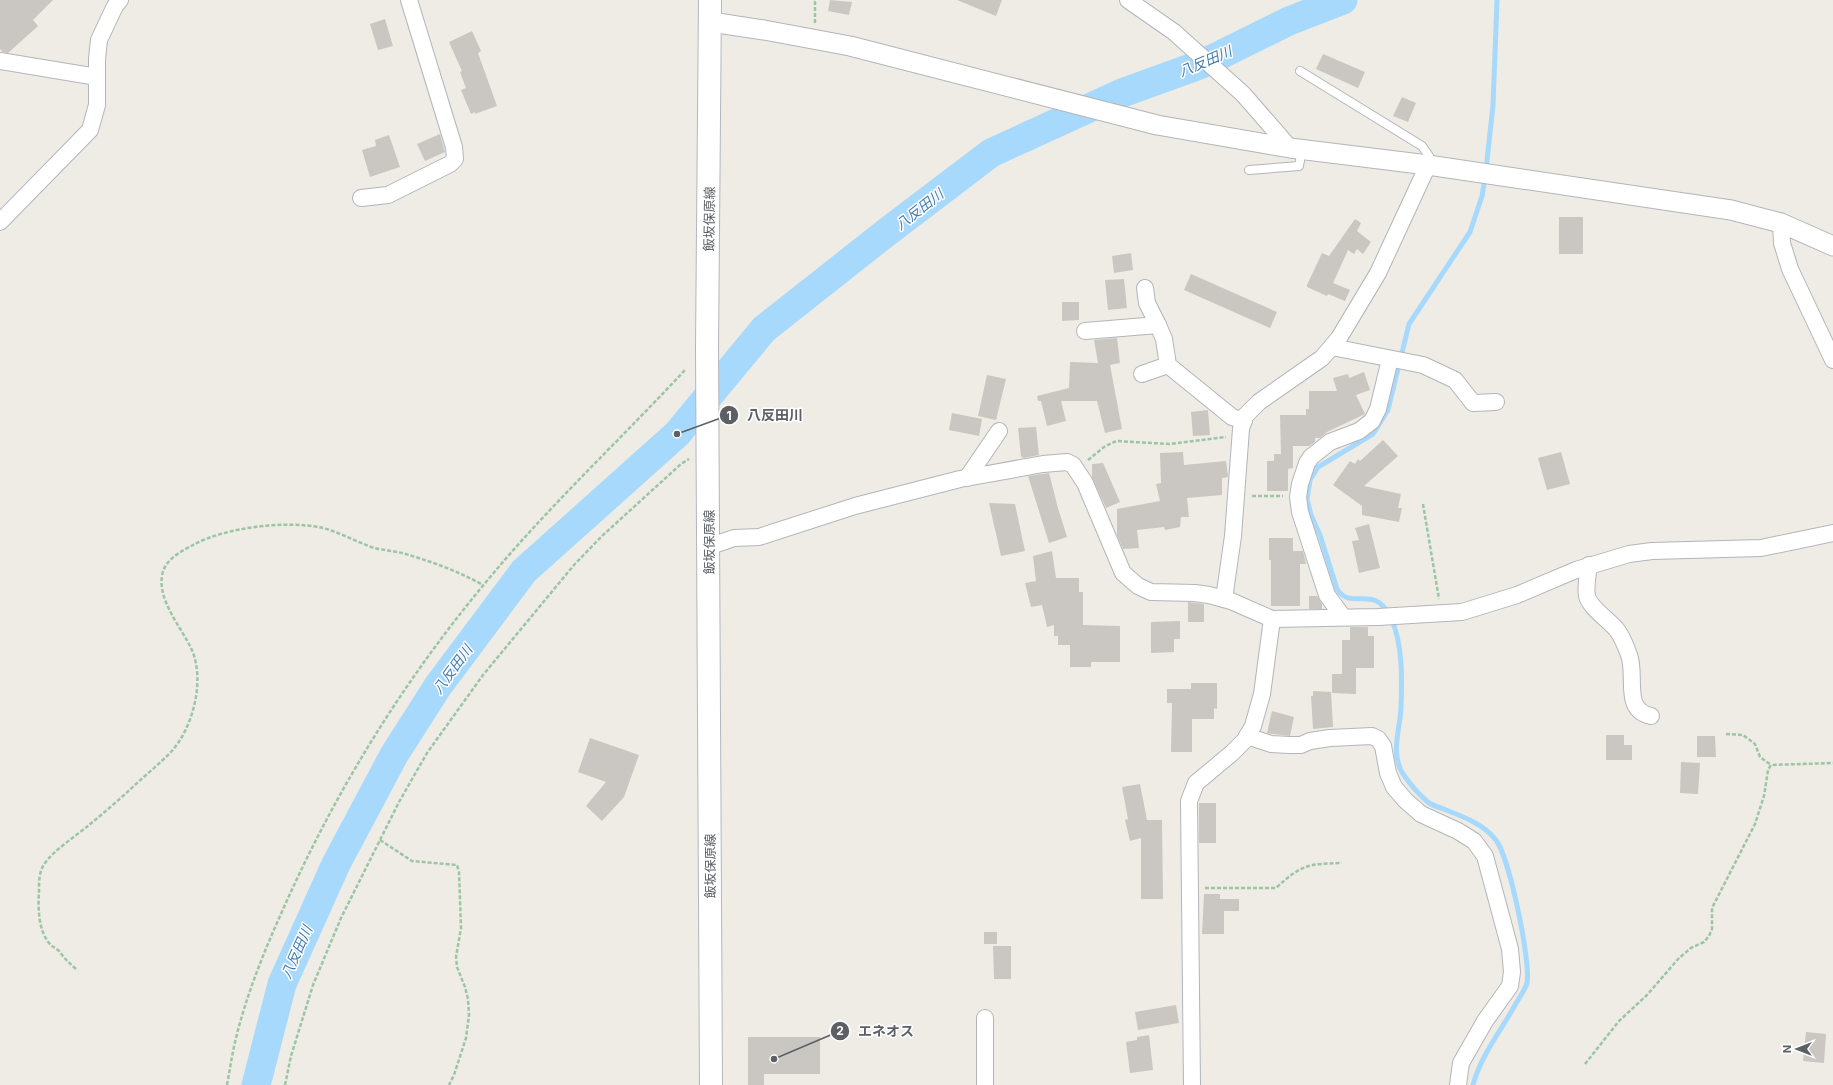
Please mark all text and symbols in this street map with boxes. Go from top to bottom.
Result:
water label: 八反田川 [1176,41,1236,80]
water label: 八反田川 [892,184,948,233]
street label: 飯坂保原線 [700,186,718,252]
callout: 八反田川 [719,402,811,428]
text: 八反田川 [747,406,803,423]
text: 1 [726,408,732,423]
street label: 飯坂保原線 [701,509,717,575]
water label: 八反田川 [429,640,477,697]
street label: 飯坂保原線 [702,833,718,899]
water label: 八反田川 [277,921,316,981]
callout: エネオス [830,1018,922,1044]
text: エネオス [858,1022,914,1039]
text: 2 [836,1023,844,1038]
north arrow [1777,1029,1817,1069]
text: N [1780,1045,1794,1053]

